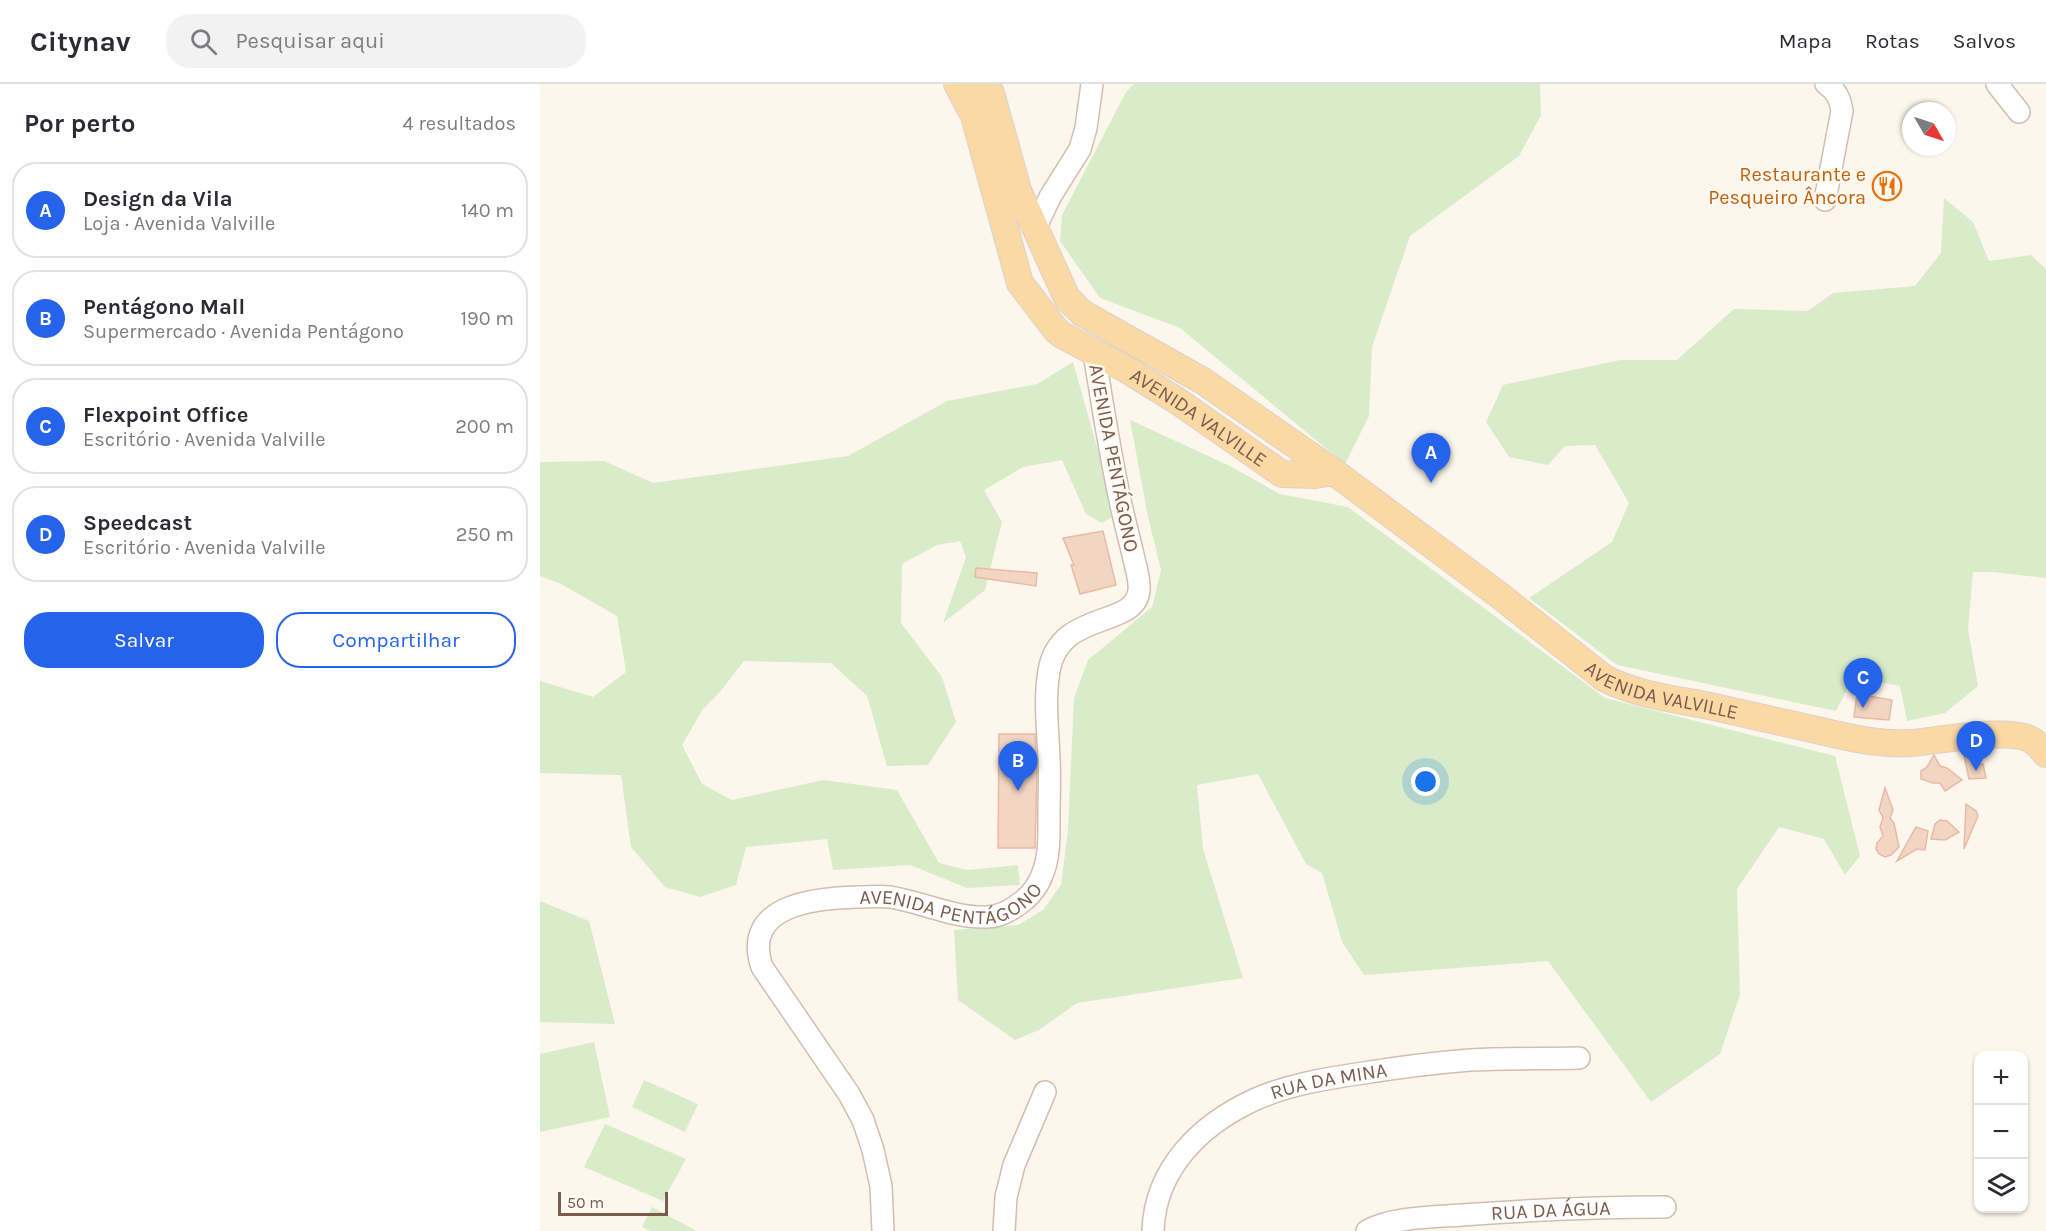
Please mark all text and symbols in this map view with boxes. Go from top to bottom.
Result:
search box [166,14,586,68]
text: Citynav [30,25,130,58]
icon: search [187,25,220,58]
text: Pesquisar aqui [235,28,385,54]
text: Mapa [1779,29,1832,53]
text: Rotas [1865,29,1920,53]
text: Salvos [1953,29,2016,53]
north arrow [1902,102,1956,156]
text: Por perto [24,108,135,139]
text: 4 resultados [403,112,516,135]
place label: Restaurante e Pesqueiro Âncora [1708,163,1866,209]
restaurant icon: Restaurante e Pesqueiro Âncora [1871,170,1903,202]
text: Design da Vila [83,186,233,212]
text: A [39,199,52,222]
text: 140 m [461,199,514,222]
text: Loja · Avenida Valville [83,212,275,235]
text: Pentágono Mall [83,294,245,320]
text: B [39,307,52,330]
text: 190 m [460,307,514,330]
text: Supermercado · Avenida Pentágono [83,320,404,343]
street label: AVENIDA PENTÁGONO [1084,362,1144,554]
street label: AVENIDA VALVILLE [1126,364,1271,472]
text: Flexpoint Office [83,402,248,428]
text: C [39,415,52,438]
text: 200 m [455,415,514,438]
text: Escritório · Avenida Valville [83,428,326,451]
pin: A [1412,434,1450,483]
text: Speedcast [83,510,192,536]
text: D [39,523,52,546]
text: 250 m [456,523,514,546]
text: Escritório · Avenida Valville [83,536,326,559]
button: Salvar [24,612,264,668]
button: Compartilhar [276,612,516,668]
street label: AVENIDA VALVILLE [1580,656,1740,724]
pin: C [1844,658,1882,708]
pin: D [1956,722,1996,771]
pin: B [998,742,1038,791]
your location [1411,767,1440,796]
street label: AVENIDA PENTÁGONO [859,879,1047,929]
map controls [1974,1051,2028,1213]
button: + [1974,1051,2028,1105]
street label: RUA DA MINA [1267,1059,1389,1104]
button: − [1974,1105,2028,1159]
button: layers [1974,1159,2028,1213]
scale bar [558,1189,668,1216]
text: 50 m [567,1193,604,1212]
street label: RUA DA ÁGUA [1490,1197,1611,1225]

